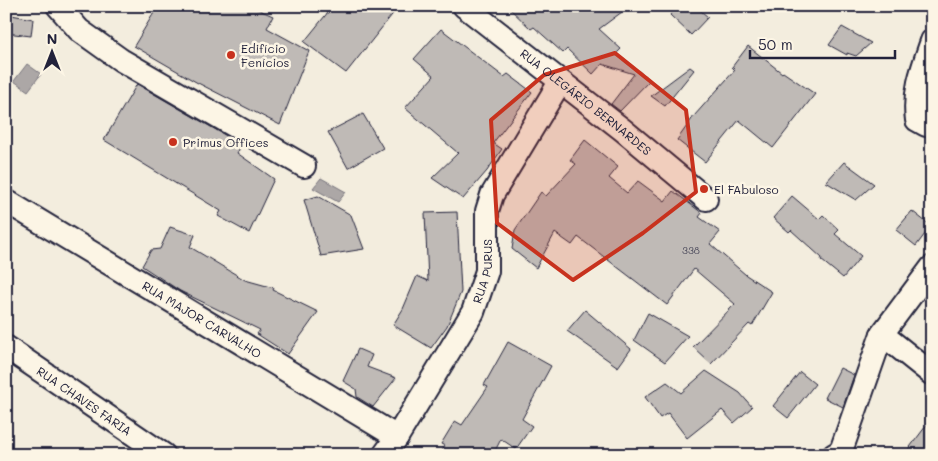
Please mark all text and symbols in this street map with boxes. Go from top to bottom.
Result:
north arrow [28,28,78,78]
scale bar [750,28,896,60]
text: N [47,29,57,48]
text: 50 m [758,34,793,54]
place label: Edifício Fenícios [241,40,289,70]
street label: RUA OLEGÁRIO BERNARDES [517,45,655,159]
marker: Edifício Fenícios [225,49,237,61]
place label: Primus Offices [183,134,269,150]
marker: Primus Offices [167,136,179,148]
place label: El FAbuloso [714,181,779,197]
marker: El FAbuloso [698,183,710,195]
street label: RUA PURUS [469,239,495,305]
house number: 338 [682,243,700,257]
street label: RUA MAJOR CARVALHO [139,277,265,361]
street label: RUA CHAVES FARIA [34,362,135,439]

